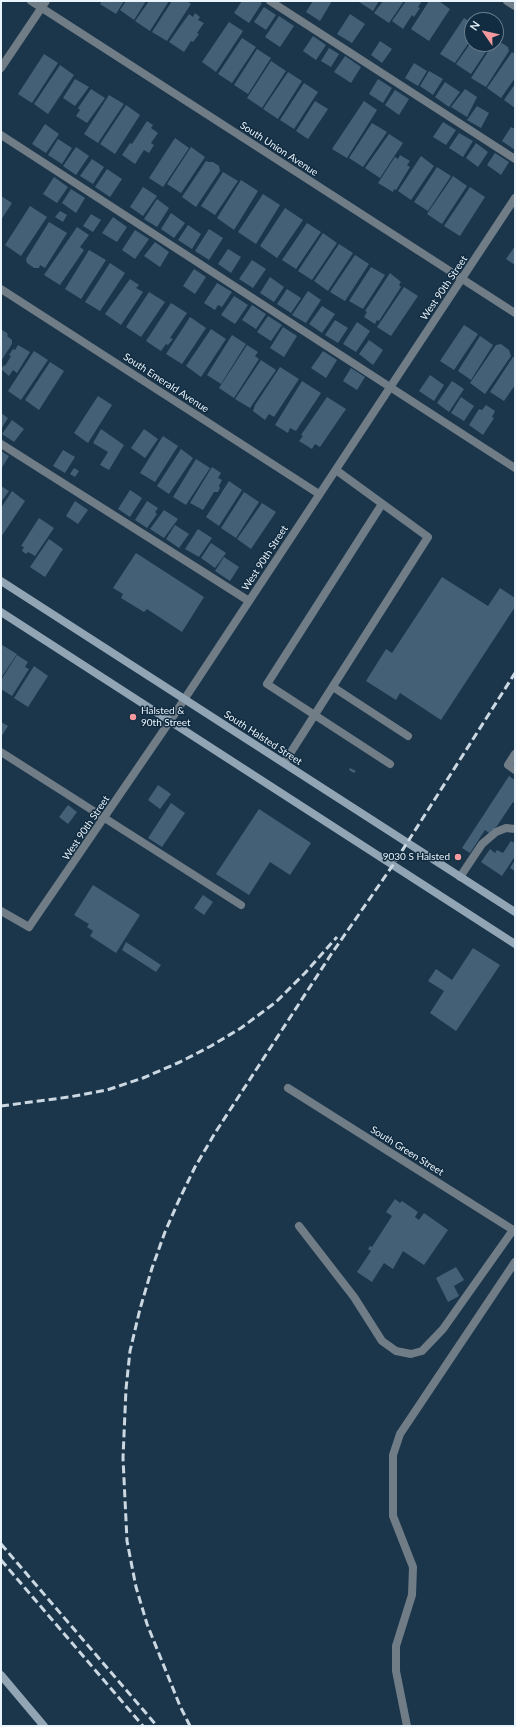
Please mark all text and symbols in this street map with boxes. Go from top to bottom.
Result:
north arrow [464,12,504,52]
text: N [467,18,482,33]
street label: South Union Avenue [238,119,320,179]
street label: West 90th Street [418,253,470,323]
street label: South Emerald Avenue [121,351,211,415]
street label: West 90th Street [239,523,291,593]
place label: Halsted & 90th Street [141,705,191,728]
street label: South Halsted Street [222,708,304,768]
marker: Halsted & 90th Street [128,712,138,722]
street label: West 90th Street [60,793,112,863]
place label: 9030 S Halsted [383,851,450,863]
marker: 9030 S Halsted [453,852,463,862]
street label: South Green Street [368,1124,446,1178]

